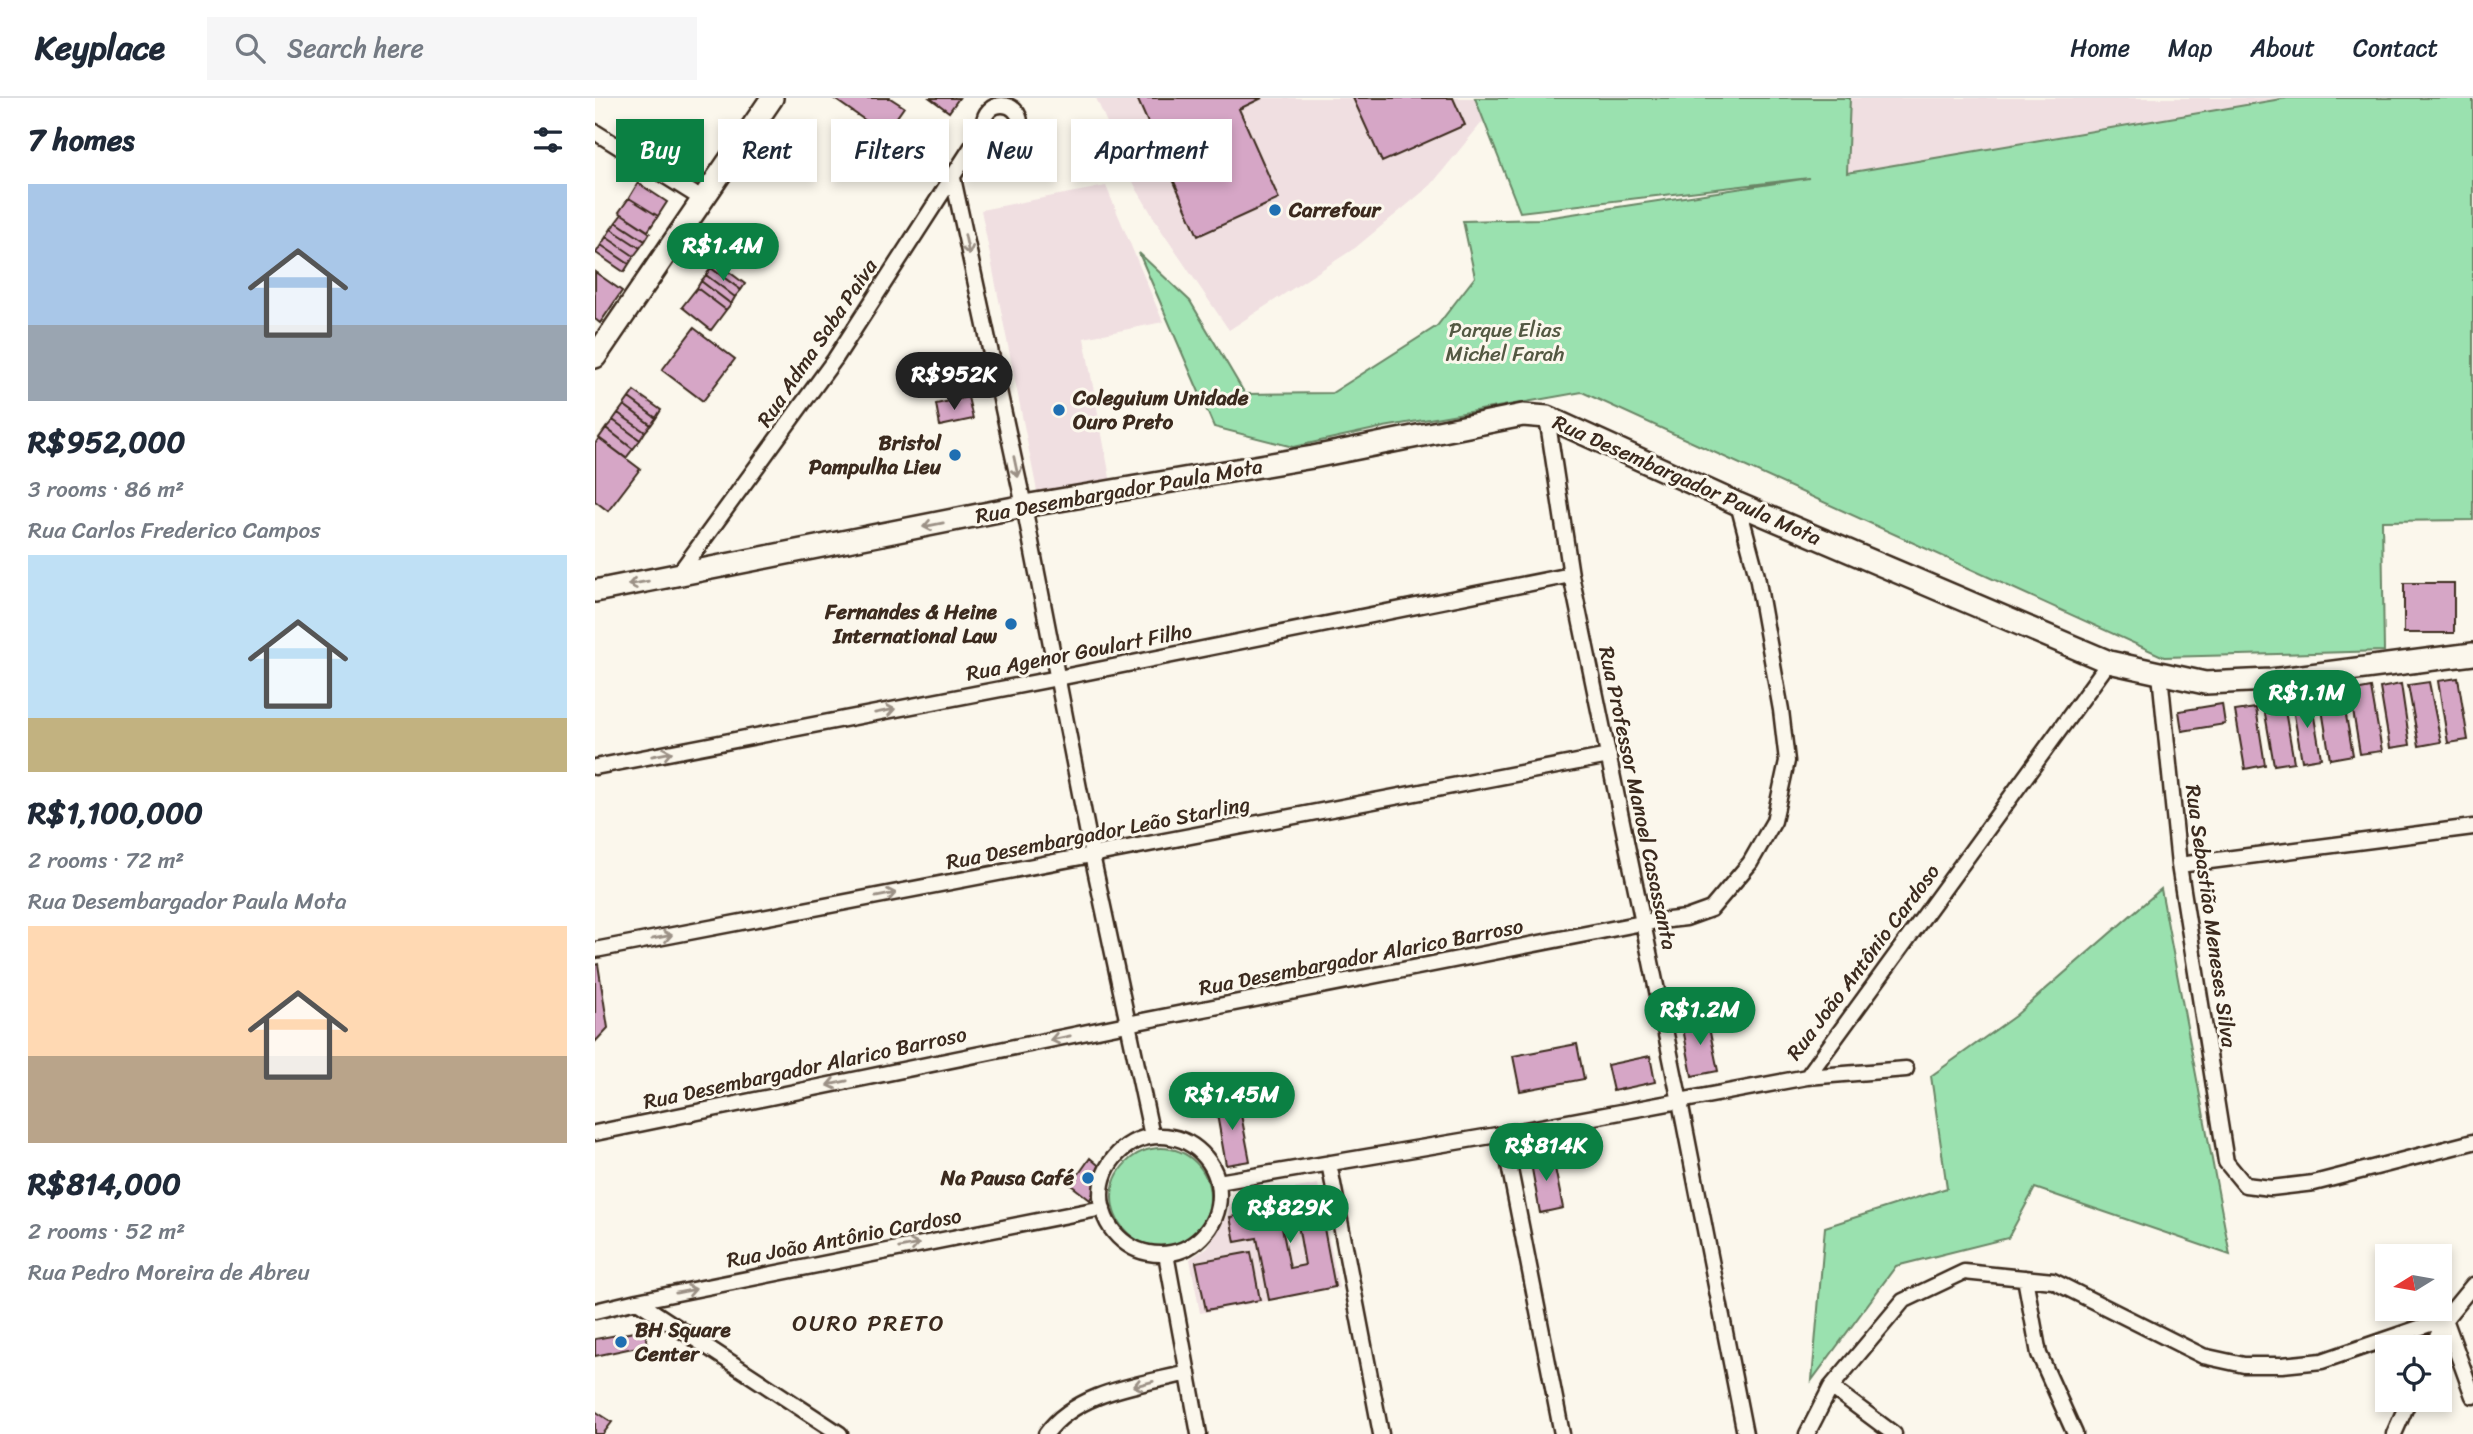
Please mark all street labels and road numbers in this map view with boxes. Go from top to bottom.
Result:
street label: Rua Adma Saba Paiva [746,250,888,435]
street label: Rua Desembargador Paula Mota [1546,404,1828,557]
street label: Rua Desembargador Paula Mota [973,447,1266,535]
street label: Rua Agenor Goulart Filho [963,611,1195,693]
street label: Rua Professor Manoel Casassanta [1587,643,1689,954]
street label: Rua Sebastião Meneses Silva [2174,782,2248,1050]
street label: Rua Desembargador Leão Starling [943,785,1254,881]
street label: Rua João Antônio Cardoso [1776,855,1950,1069]
street label: Rua Desembargador Alarico Barroso [1196,907,1527,1007]
street label: Rua Desembargador Alarico Barroso [640,1015,970,1121]
street label: Rua João Antônio Cardoso [723,1197,965,1279]

